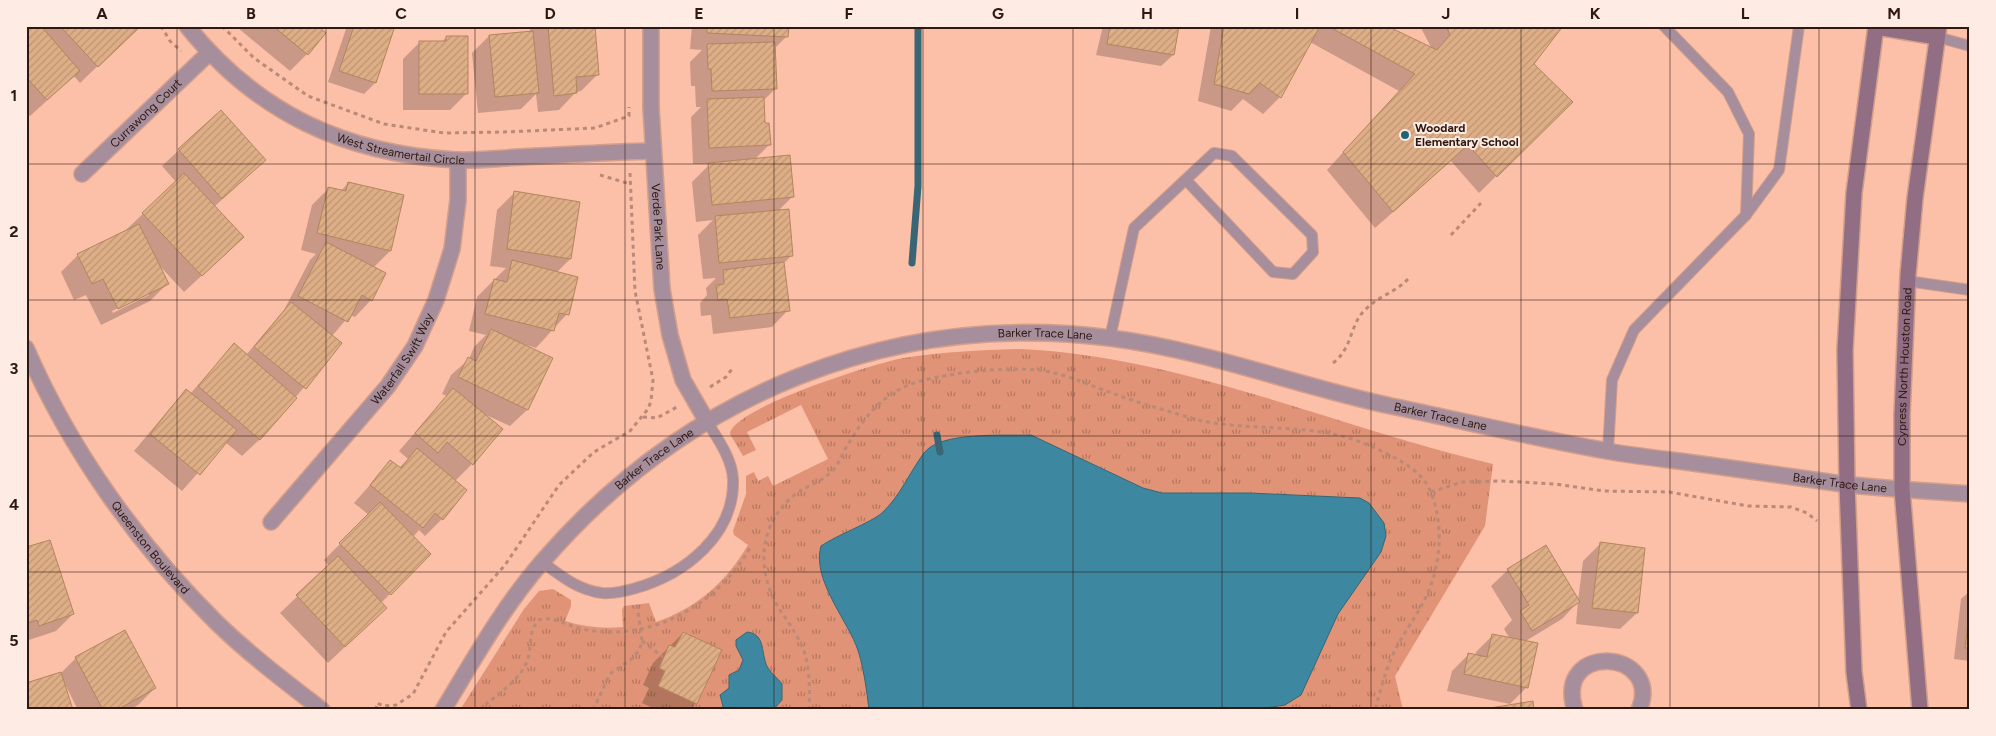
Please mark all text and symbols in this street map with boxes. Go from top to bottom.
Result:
text: A [96,4,108,23]
text: B [246,4,256,23]
text: C [395,4,407,23]
text: D [544,4,556,23]
text: E [694,4,704,23]
text: F [845,4,854,23]
text: G [992,4,1004,23]
text: H [1141,4,1153,23]
text: I [1295,4,1299,23]
text: J [1442,4,1450,23]
text: K [1590,4,1601,23]
text: L [1741,4,1750,23]
text: M [1887,4,1901,23]
street label: Currawong Court [107,76,185,151]
text: 1 [11,86,17,105]
place label: Woodard Elementary School [1415,121,1519,149]
marker: Woodard Elementary School [1399,129,1411,141]
street label: West Streamertail Circle [335,130,465,167]
street label: Verde Park Lane [649,183,668,271]
text: 2 [9,222,19,241]
street label: Cypress North Houston Road [1895,287,1914,446]
street label: Waterfall Swift Way [368,310,436,408]
street label: Barker Trace Lane [997,326,1093,343]
text: 3 [10,359,19,378]
street label: Barker Trace Lane [1393,400,1489,434]
street label: Barker Trace Lane [612,425,697,493]
street label: Barker Trace Lane [1792,470,1888,495]
text: 4 [9,495,19,514]
street label: Queenston Boulevard [108,498,192,597]
text: 5 [9,631,19,650]

